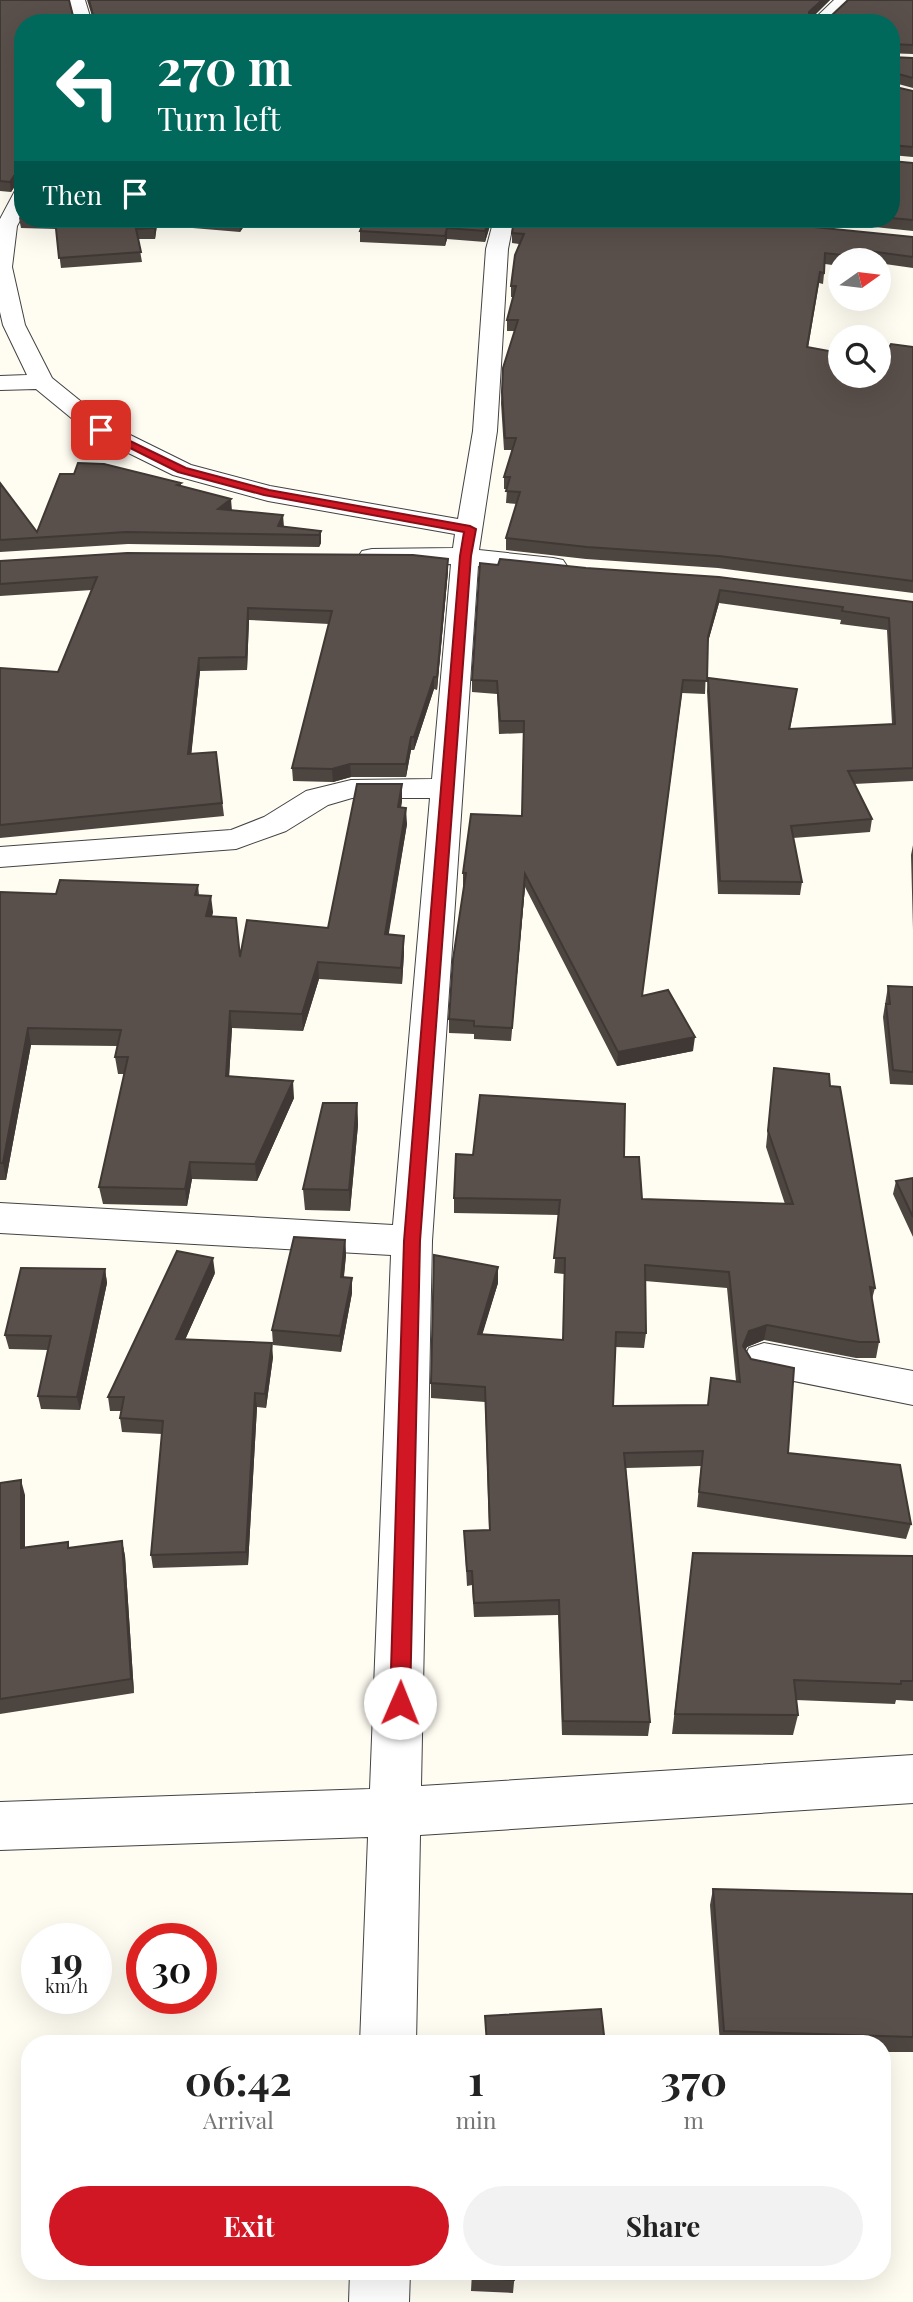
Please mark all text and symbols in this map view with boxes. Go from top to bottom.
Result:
text: 270 m [157,33,292,98]
icon: left [42,42,133,133]
text: Turn left [157,96,281,139]
icon: arrive [116,175,154,213]
text: Then [42,177,102,212]
north arrow [828,248,891,312]
map controls [828,248,891,388]
button: search [828,325,891,388]
pin [71,400,131,460]
icon: arrive [82,411,120,449]
position arrow [363,1666,437,1740]
speed limit sign: 30 [126,1923,217,2014]
text: 19 [50,1936,83,1983]
text: km/h [45,1974,88,1998]
text: 06:42 [185,2051,292,2107]
text: 1 [468,2051,484,2107]
text: 370 [660,2051,727,2107]
text: Arrival [203,2104,274,2135]
text: min [456,2104,497,2135]
text: m [684,2104,704,2135]
button: Exit [49,2186,449,2266]
button: Share [463,2186,863,2266]

